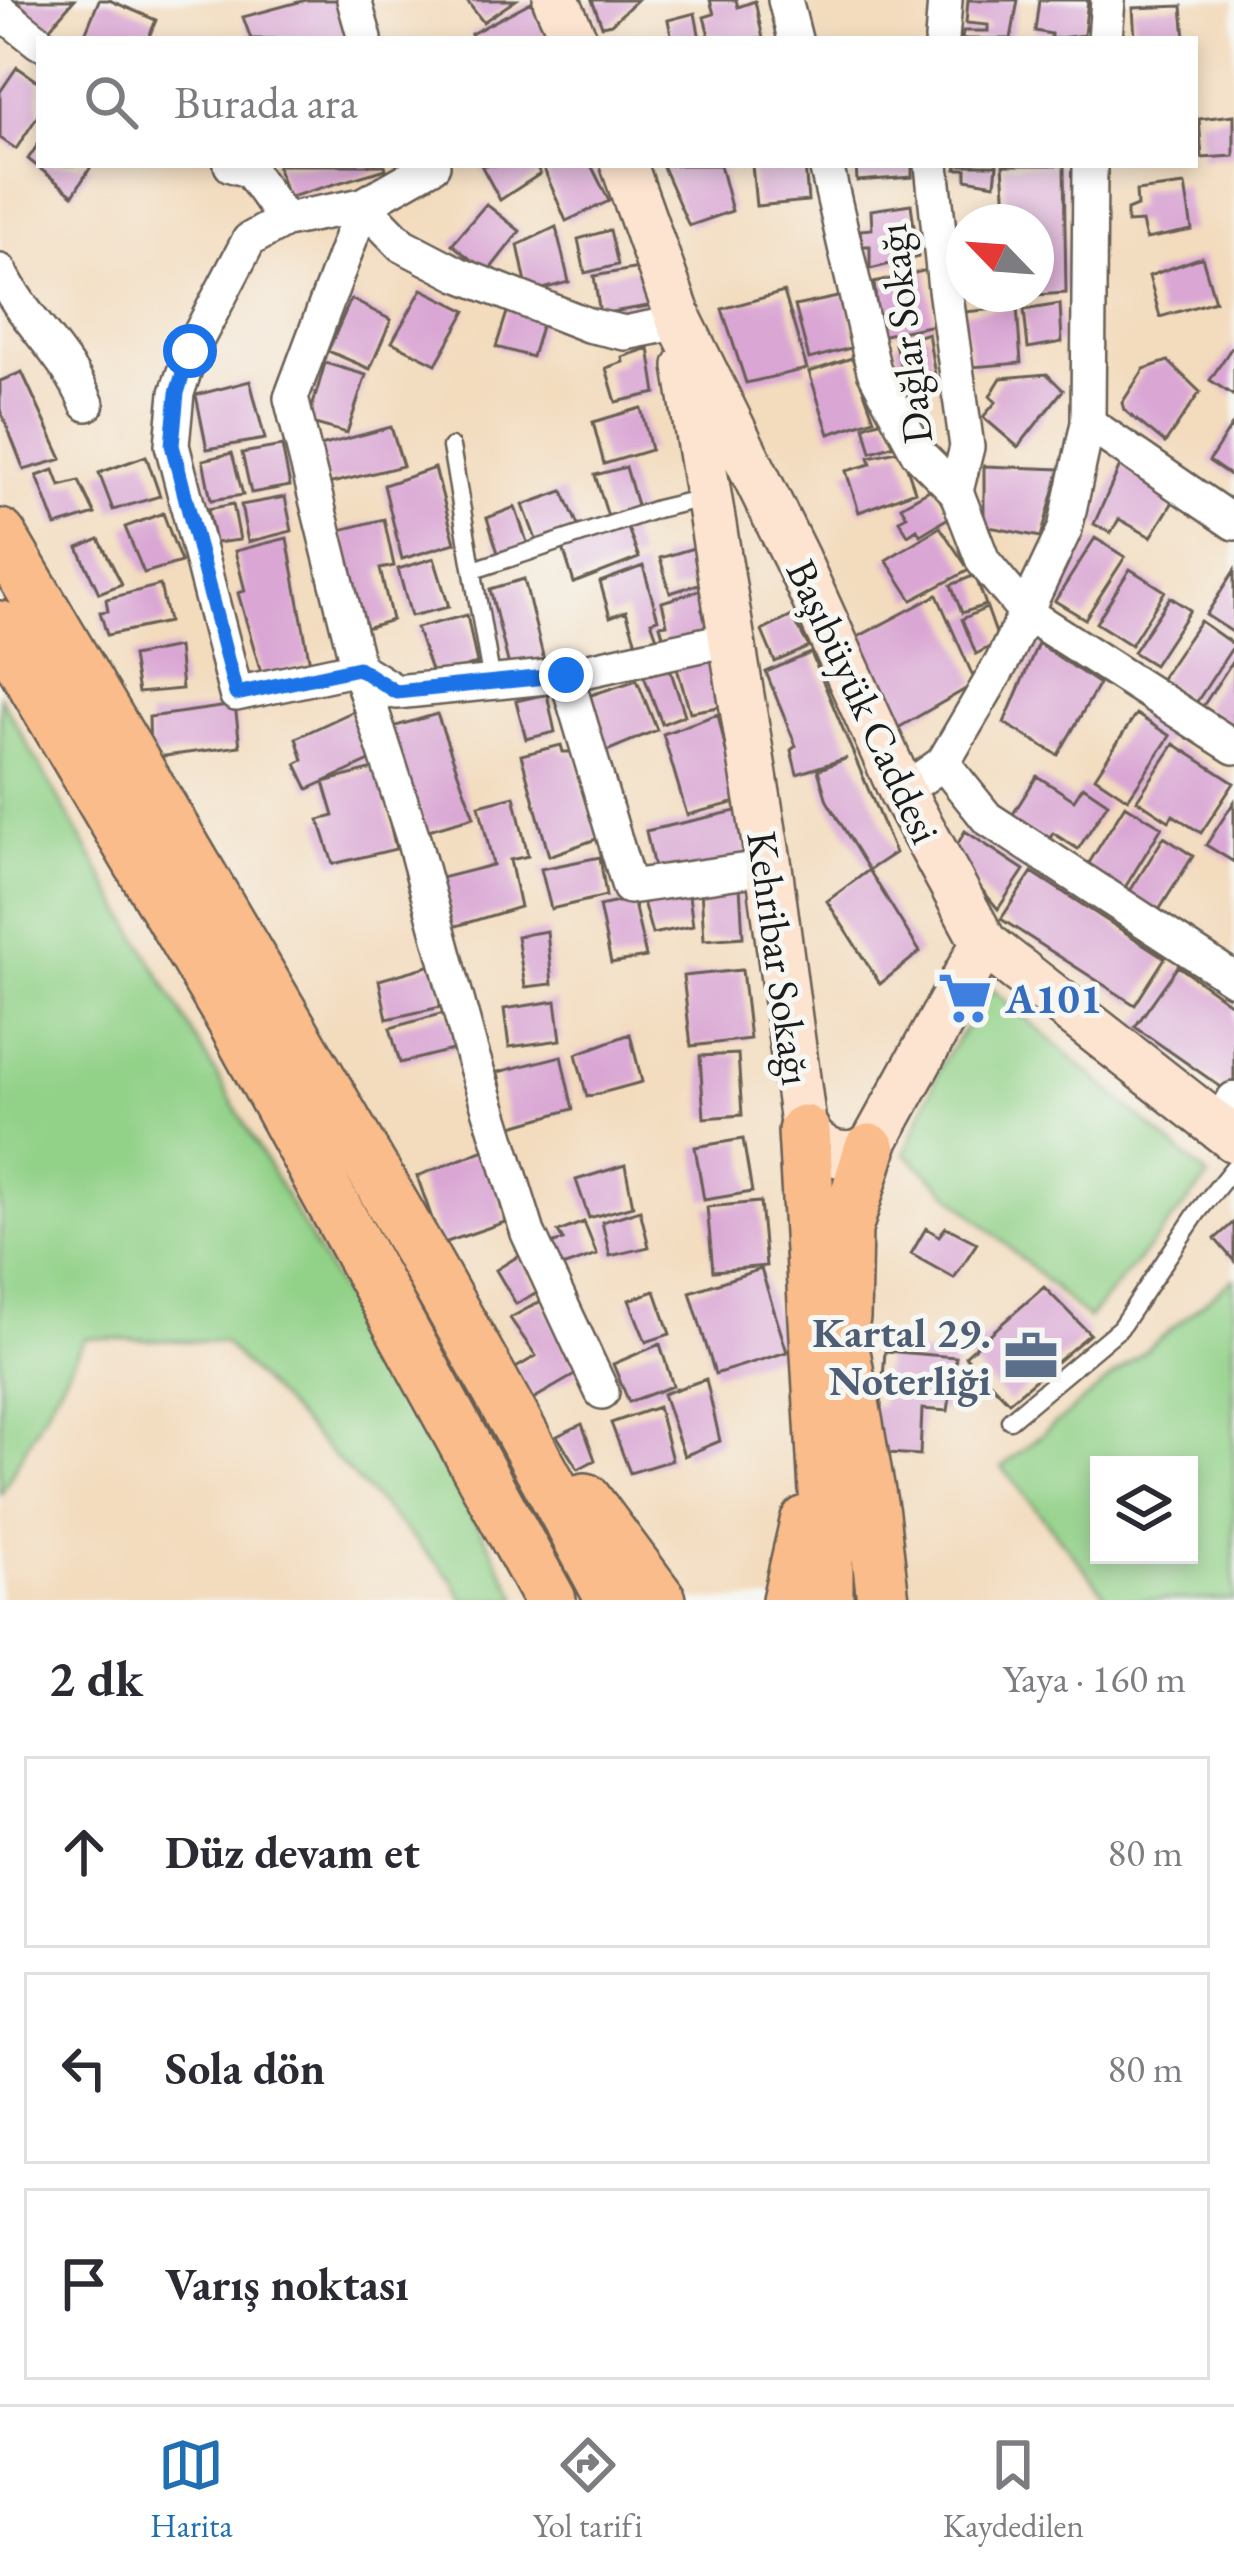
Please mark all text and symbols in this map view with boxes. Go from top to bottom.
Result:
search box [36,36,1198,168]
icon: search [78,69,144,135]
text: Burada ara [174,73,358,131]
north arrow [946,204,1054,312]
street label: Dağlar Sokağı [864,221,945,447]
route start [163,324,217,378]
street label: Başıbüyük Caddesi [774,550,953,852]
route end [539,648,593,702]
street label: Kehribar Sokağı [734,828,825,1088]
supermarket icon: A101 [936,969,994,1027]
place label: A101 [1004,971,1102,1026]
place label: Kartal 29. Noterliği [812,1305,991,1408]
office icon: Kartal 29. Noterliği [1002,1327,1060,1385]
map controls [1090,1456,1198,1564]
button: layers [1090,1456,1198,1564]
text: 2 dk [48,1645,143,1711]
text: Yaya · 160 m [1002,1653,1186,1704]
icon: ahead [51,1819,117,1885]
text: Düz devam et [165,1823,420,1881]
text: 80 m [1107,1827,1183,1878]
icon: left [51,2035,117,2101]
text: Sola dön [165,2039,325,2097]
text: 80 m [1107,2043,1183,2094]
icon: arrive [51,2251,117,2317]
text: Varış noktası [165,2255,408,2313]
tab: Harita [150,2432,233,2547]
tab: Yol tarifi [533,2432,643,2547]
tab: Kaydedilen [943,2432,1084,2547]

